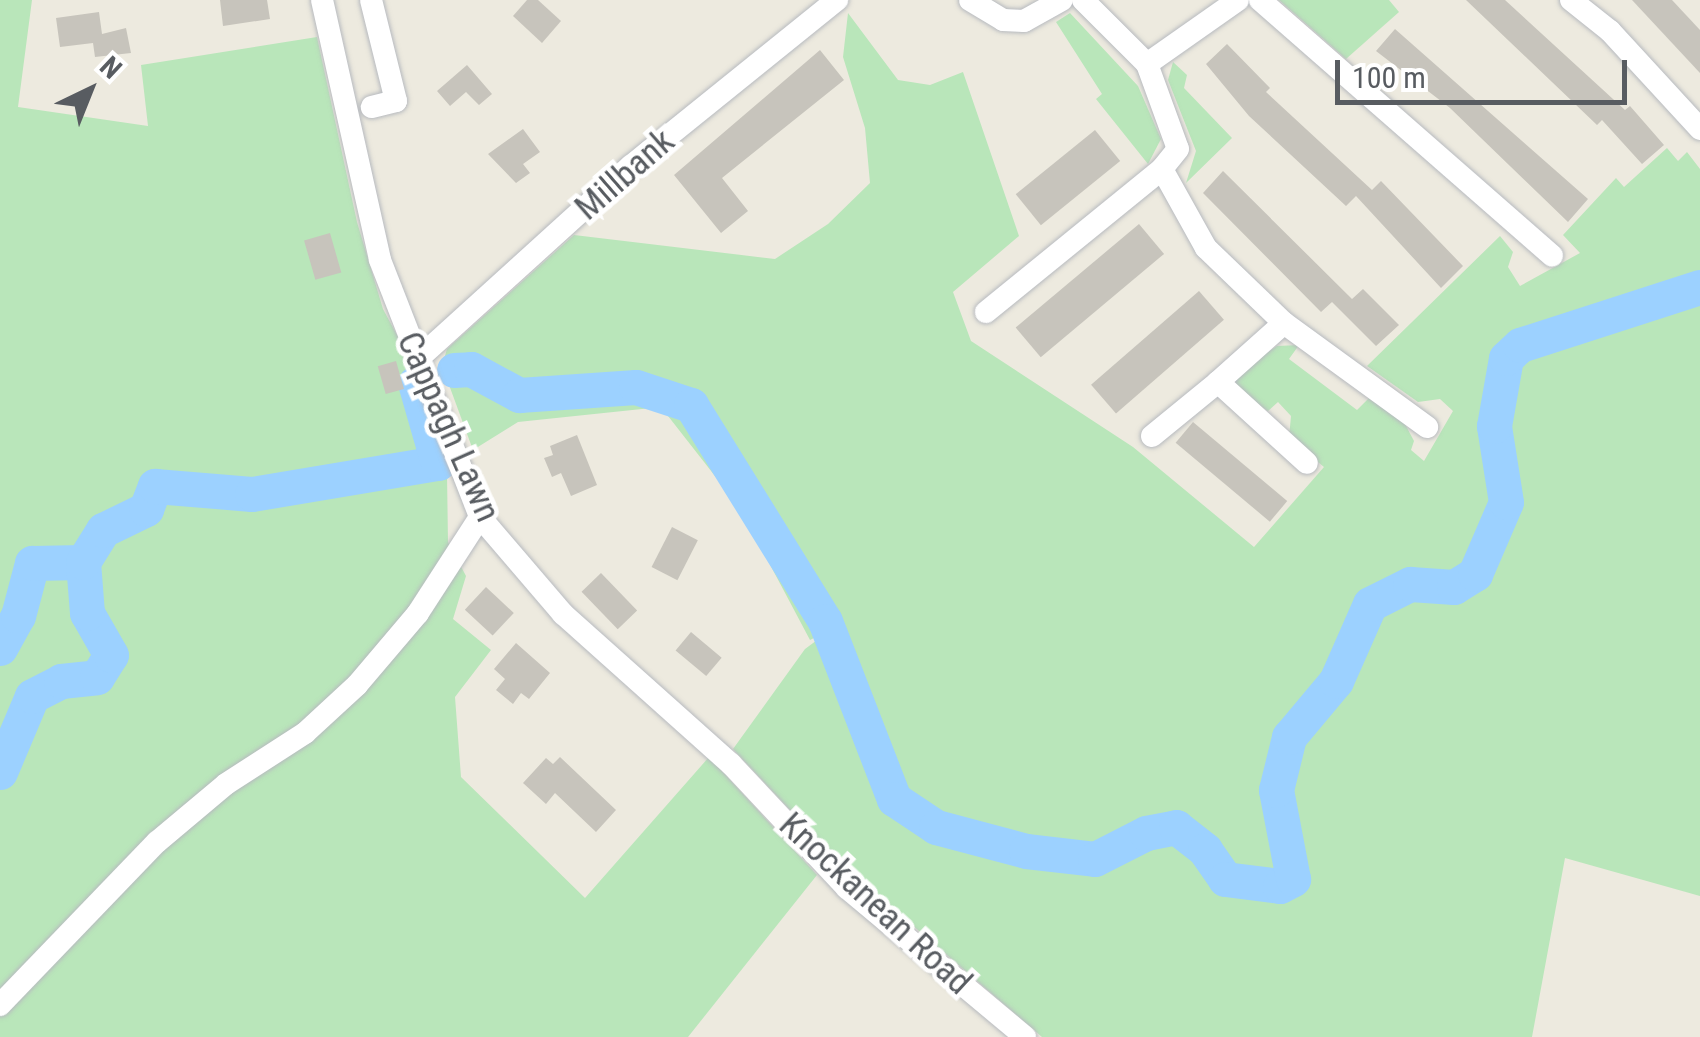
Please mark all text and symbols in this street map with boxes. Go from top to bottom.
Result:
north arrow [40,40,140,140]
scale bar [1340,40,1632,102]
text: N [93,50,128,86]
text: 100 m [1352,60,1426,95]
street label: Millbank [567,121,683,229]
street label: Cappagh Lawn [387,326,509,528]
street label: Knockanean Road [770,804,980,1004]

